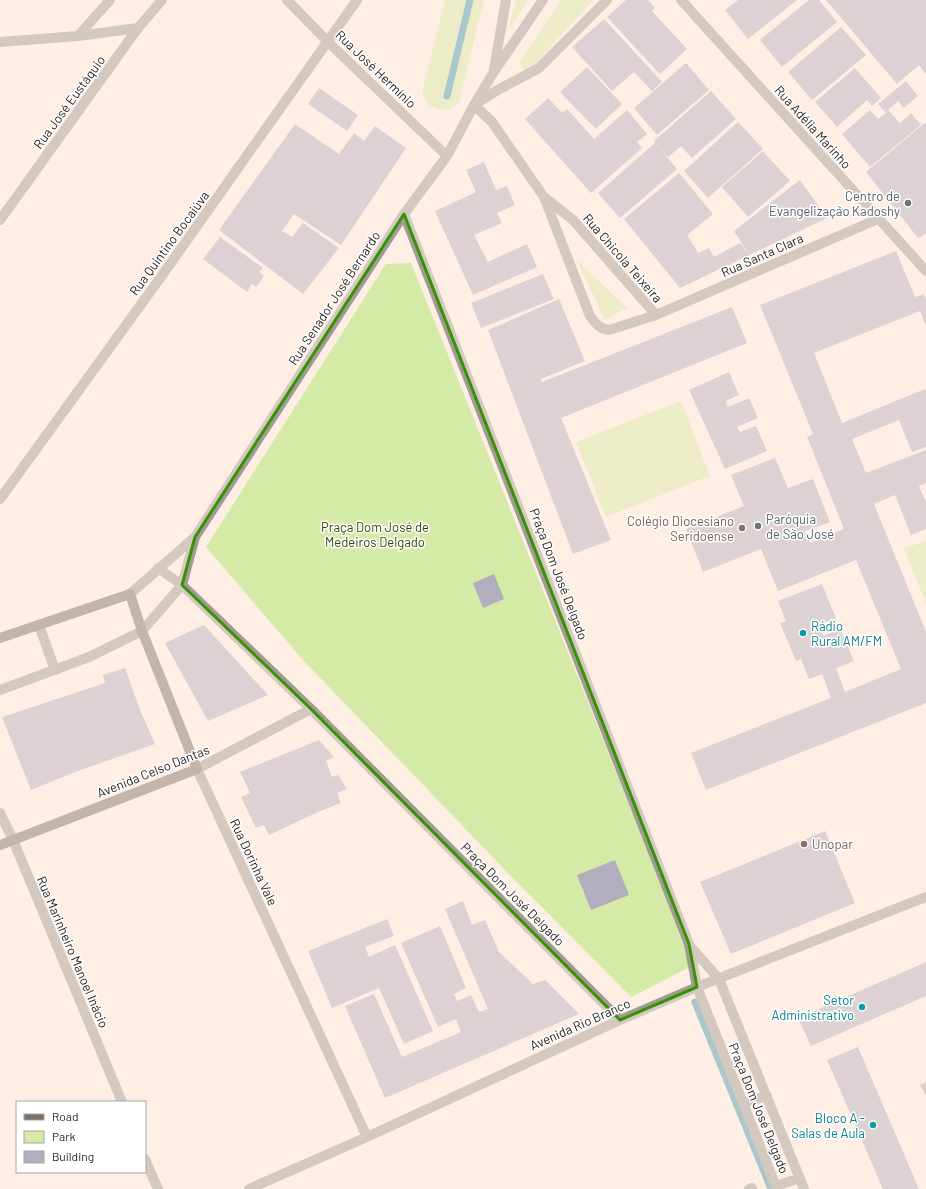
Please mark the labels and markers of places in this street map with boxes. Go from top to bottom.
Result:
place label: Centro de Evangelização Kadoshy [769,188,900,219]
marker: Centro de Evangelização Kadoshy [903,198,913,208]
place label: Paróquia de São José [766,511,834,542]
place label: Colégio Diocesiano Seridoense [627,513,734,544]
marker: Paróquia de São José [753,521,763,531]
marker: Colégio Diocesiano Seridoense [737,523,747,533]
place label: Rádio Rural AM/FM [811,618,882,649]
marker: Rádio Rural AM/FM [798,628,808,638]
place label: Unopar [812,836,853,852]
marker: Unopar [799,839,809,849]
place label: Setor Administrativo [771,992,854,1023]
marker: Setor Administrativo [857,1002,867,1012]
place label: Bloco A - Salas de Aula [791,1110,865,1141]
marker: Bloco A - Salas de Aula [868,1120,878,1130]

